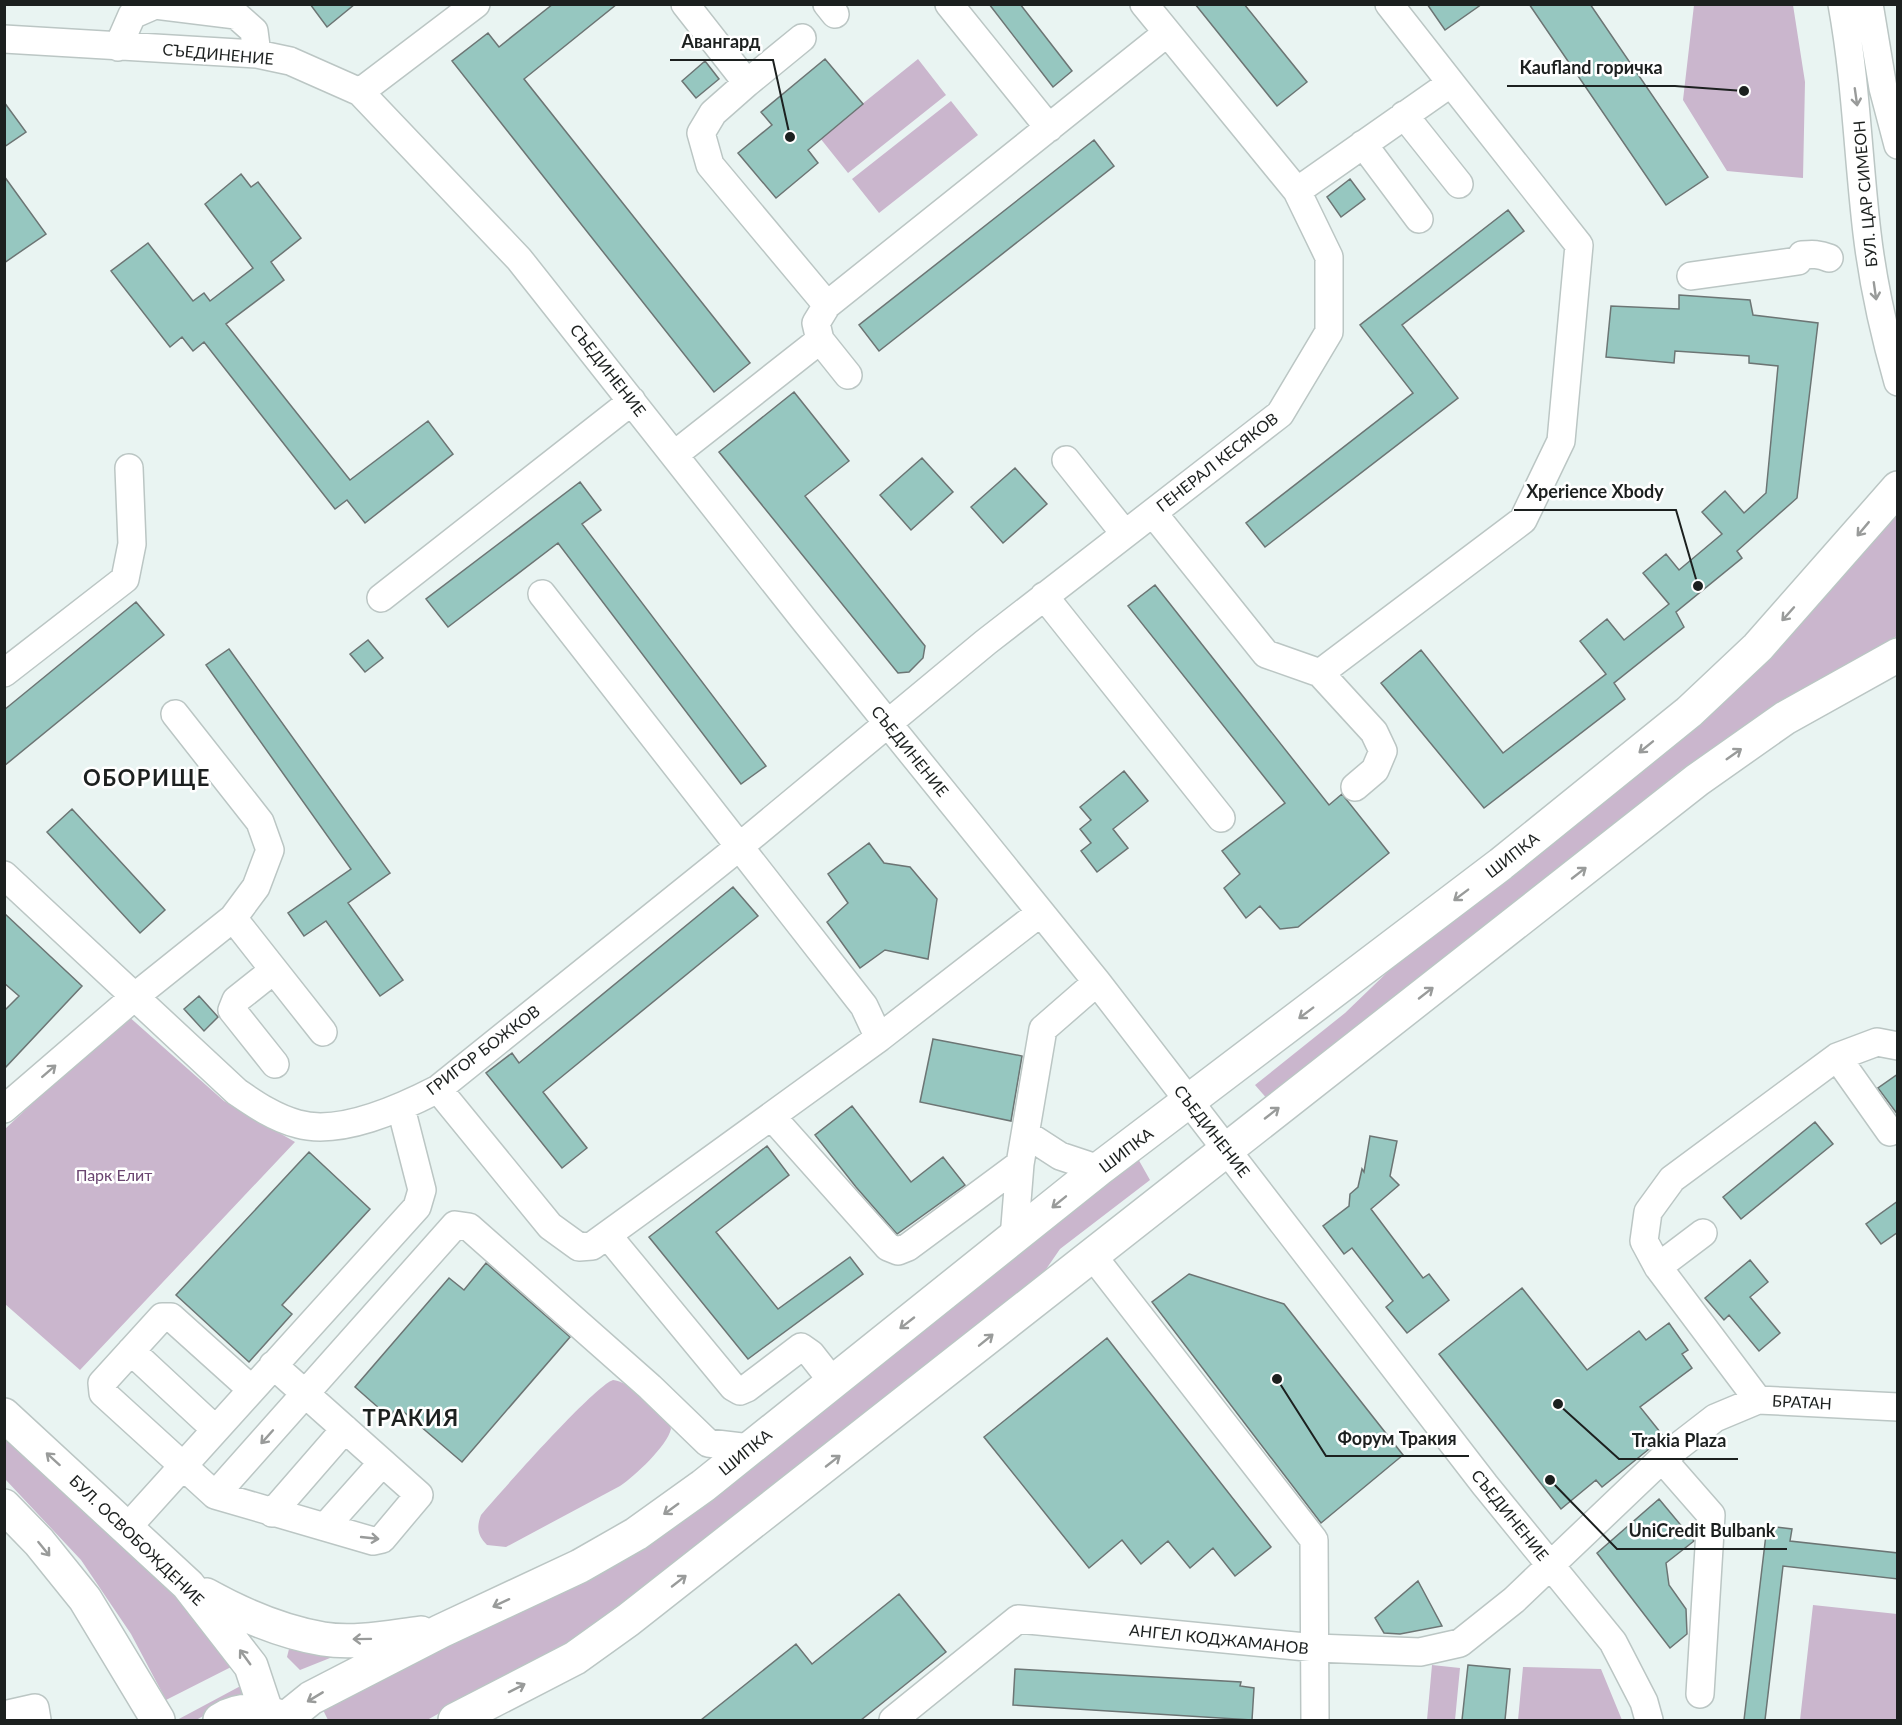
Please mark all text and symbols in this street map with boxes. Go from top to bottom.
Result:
callout: Авангард [670,24,773,60]
text: Авангард [681,30,761,52]
street label: СЪЕДИНЕНИЕ [162,39,274,68]
callout: Kaufland горичка [1507,50,1675,86]
text: Kaufland горичка [1519,56,1663,78]
one-way arrow [1850,87,1861,106]
street label: БУЛ. ЦАР СИМЕОН [1849,120,1880,268]
one-way arrow [1870,281,1881,300]
street label: СЪЕДИНЕНИЕ [567,320,650,420]
street label: ГЕНЕРАЛ КЕСЯКОВ [1152,408,1281,515]
callout: Xperience Xbody [1514,474,1676,510]
text: Xperience Xbody [1526,480,1664,502]
one-way arrow [1856,521,1869,537]
one-way arrow [1781,606,1795,621]
street label: СЪЕДИНЕНИЕ [868,701,953,800]
one-way arrow [1638,740,1654,753]
one-way arrow [1726,748,1742,760]
district label: ОБОРИЩЕ [83,764,211,791]
street label: ШИПКА [1481,828,1542,881]
one-way arrow [1571,866,1587,879]
one-way arrow [1453,888,1469,901]
one-way arrow [1418,986,1434,999]
street label: ГРИГОР БОЖКОВ [422,1001,543,1098]
one-way arrow [1298,1007,1314,1020]
one-way arrow [41,1064,56,1078]
street label: СЪЕДИНЕНИЕ [1171,1081,1254,1181]
one-way arrow [1264,1107,1280,1120]
street label: ШИПКА [1095,1123,1157,1176]
park label: Парк Елит [76,1165,152,1184]
one-way arrow [1052,1195,1068,1208]
one-way arrow [899,1317,915,1330]
one-way arrow [978,1333,993,1347]
street label: БРАТАН [1772,1390,1832,1413]
district label: ТРАКИЯ [362,1404,460,1431]
callout: Форум Тракия [1326,1420,1469,1456]
callout: Trakia Plaza [1619,1423,1738,1459]
street label: ШИПКА [714,1424,775,1479]
text: Форум Тракия [1337,1427,1457,1449]
one-way arrow [260,1429,274,1444]
text: Trakia Plaza [1632,1429,1726,1451]
one-way arrow [46,1452,61,1466]
one-way arrow [825,1454,841,1467]
street label: СЪЕДИНЕНИЕ [1468,1465,1553,1564]
street label: БУЛ. ОСВОБОЖДЕНИЕ [66,1470,209,1609]
one-way arrow [664,1503,680,1515]
callout: UniCredit Bulbank [1617,1513,1787,1549]
text: UniCredit Bulbank [1629,1519,1776,1541]
one-way arrow [360,1533,379,1544]
one-way arrow [37,1541,51,1556]
one-way arrow [671,1574,687,1587]
one-way arrow [492,1598,510,1609]
street label: АНГЕЛ КОДЖАМАНОВ [1128,1620,1310,1657]
one-way arrow [352,1633,372,1645]
one-way arrow [239,1649,251,1666]
one-way arrow [508,1682,526,1694]
one-way arrow [307,1691,324,1703]

